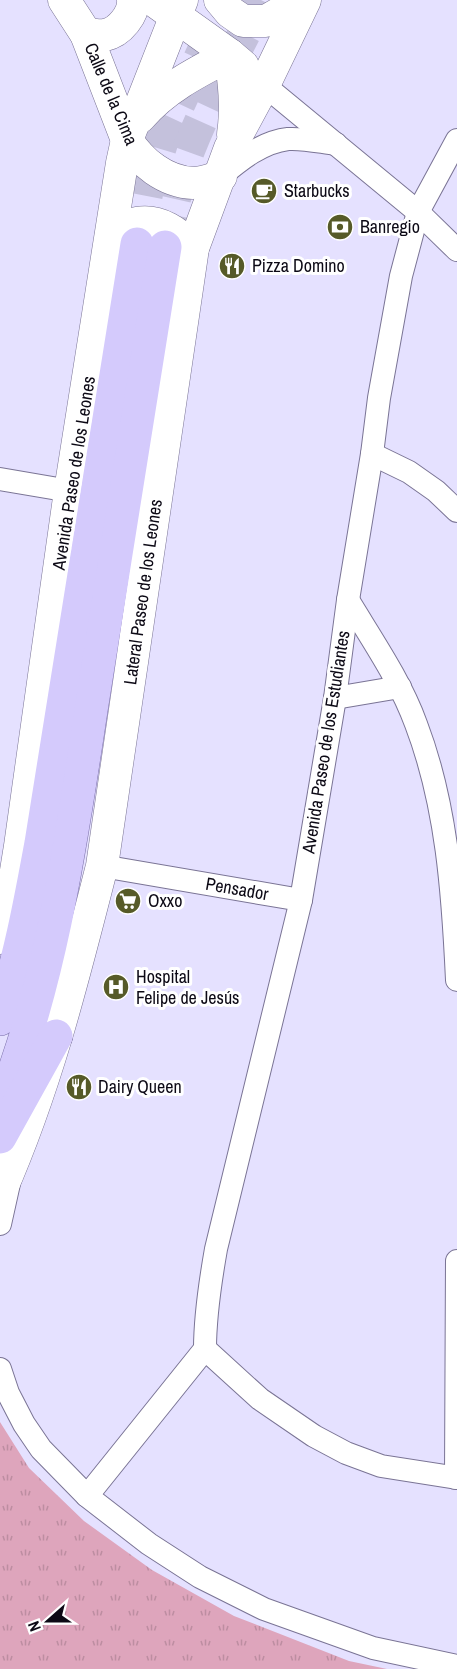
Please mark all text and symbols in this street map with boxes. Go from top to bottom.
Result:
street label: Calle de la Cima [79,39,144,149]
cafe icon: Starbucks [249,176,279,206]
place label: Starbucks [284,178,350,203]
bank icon: Banregio [325,212,355,242]
place label: Banregio [360,214,420,239]
restaurant icon: Pizza Domino [217,251,247,281]
place label: Pizza Domino [252,253,345,278]
street label: Avenida Paseo de los Leones [46,374,101,573]
street label: Lateral Paseo de los Leones [117,498,168,686]
street label: Avenida Paseo de los Estudiantes [295,629,355,856]
street label: Pensador [204,871,270,906]
supermarket icon: Oxxo [113,886,143,916]
place label: Oxxo [148,888,182,913]
place label: Hospital Felipe de Jesús [136,964,239,1010]
hospital icon: Hospital Felipe de Jesús [101,972,131,1002]
restaurant icon: Dairy Queen [64,1072,94,1102]
place label: Dairy Queen [98,1074,182,1099]
north arrow [18,1591,78,1651]
text: N [22,1618,46,1635]

